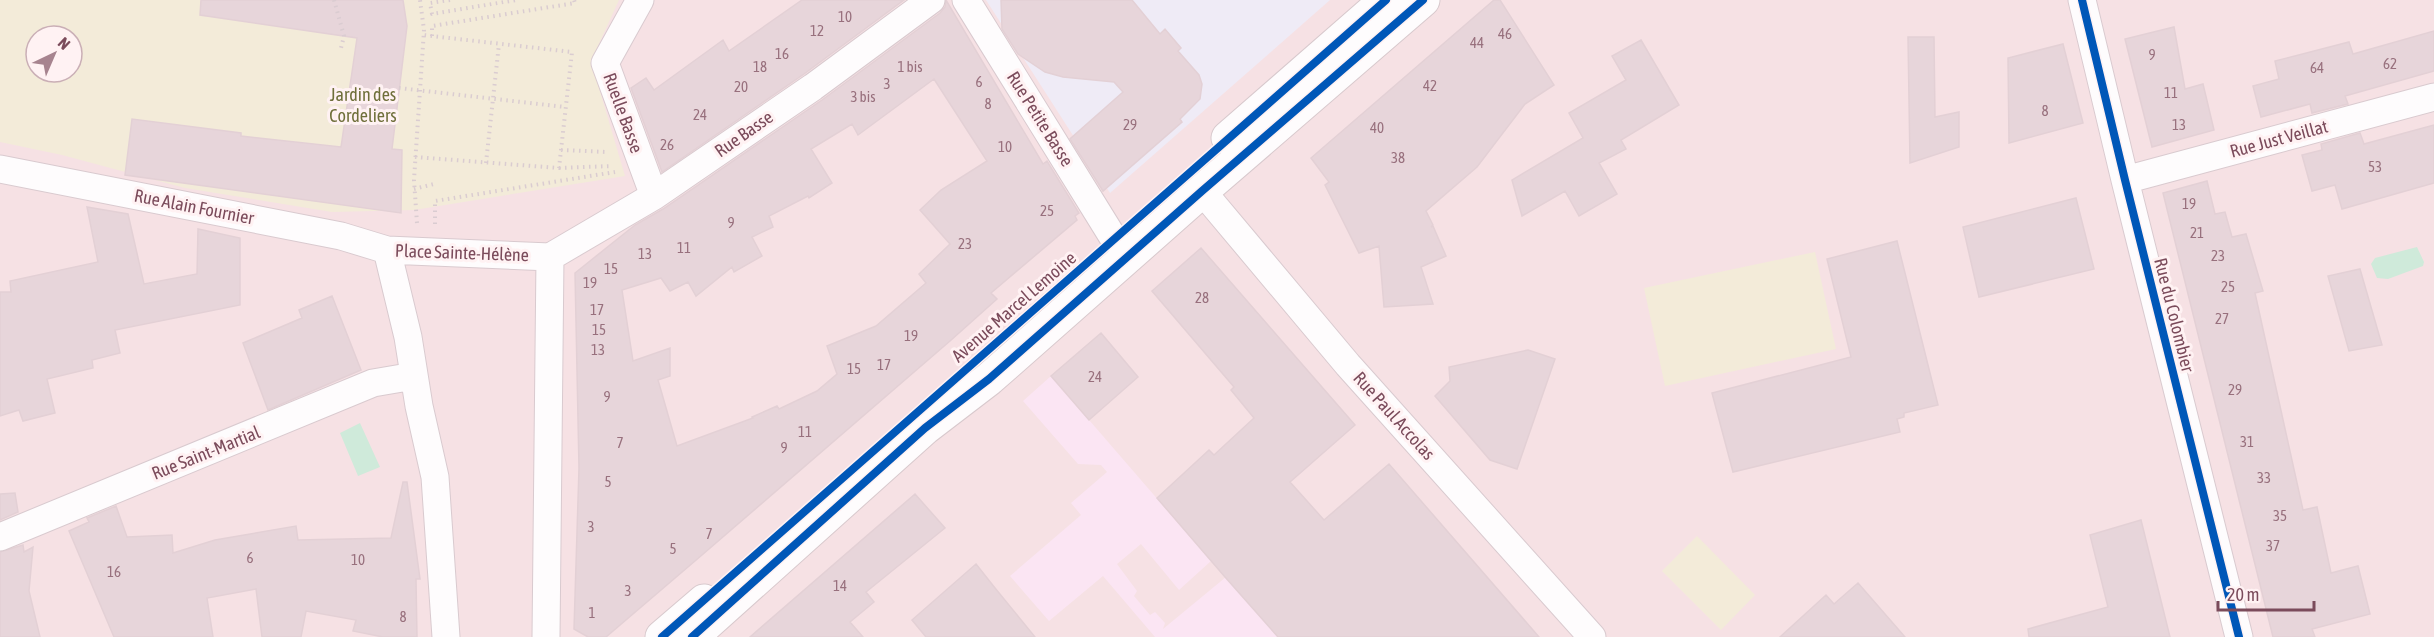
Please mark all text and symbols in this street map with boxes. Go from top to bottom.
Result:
house number: 10 [838,8,852,25]
house number: 12 [810,22,824,39]
north arrow [24,24,84,84]
house number: 46 [1498,25,1512,42]
text: N [55,33,74,53]
house number: 44 [1470,34,1484,51]
house number: 16 [775,45,789,62]
house number: 9 [2148,46,2156,63]
house number: 62 [2383,55,2397,72]
house number: 18 [753,58,767,75]
house number: 1 bis [898,58,922,75]
house number: 64 [2310,59,2324,76]
street label: Rue Petite Basse [1003,67,1078,170]
street label: Ruelle Basse [599,70,648,156]
house number: 6 [975,73,983,90]
house number: 3 [883,75,891,92]
house number: 42 [1423,77,1437,94]
house number: 20 [734,78,748,95]
park label: Jardin des Cordeliers [329,84,397,126]
house number: 11 [2164,84,2178,101]
house number: 3 bis [851,88,875,105]
house number: 8 [984,95,992,112]
house number: 8 [2041,102,2049,119]
house number: 24 [693,106,707,123]
street label: Rue Basse [711,106,777,161]
street label: Rue Just Veillat [2228,115,2330,162]
house number: 29 [1123,116,1137,133]
house number: 13 [2172,116,2186,133]
house number: 40 [1370,119,1384,136]
house number: 26 [660,136,674,153]
house number: 10 [998,138,1012,155]
house number: 38 [1391,149,1405,166]
house number: 53 [2368,158,2382,175]
street label: Rue Alain Fournier [133,185,256,229]
house number: 19 [2182,195,2196,212]
house number: 25 [1040,202,1054,219]
house number: 9 [727,214,735,231]
house number: 21 [2190,224,2204,241]
house number: 23 [958,235,972,252]
house number: 11 [677,239,691,256]
street label: Place Sainte-Hélène [395,240,529,265]
house number: 13 [638,245,652,262]
street label: Avenue Marcel Lemoine [947,247,1080,366]
house number: 23 [2211,247,2225,264]
street label: Rue du Colombier [2150,256,2199,375]
house number: 15 [604,260,618,277]
house number: 19 [583,274,597,291]
house number: 25 [2221,278,2235,295]
house number: 28 [1195,289,1209,306]
house number: 17 [590,301,604,318]
house number: 27 [2215,310,2229,327]
house number: 15 [592,321,606,338]
house number: 19 [904,327,918,344]
house number: 13 [591,341,605,358]
house number: 17 [877,356,891,373]
house number: 15 [847,360,861,377]
street label: Rue Paul Accolas [1349,367,1439,464]
house number: 24 [1088,368,1102,385]
house number: 29 [2228,381,2242,398]
house number: 9 [603,388,611,405]
street label: Rue Saint-Martial [149,421,263,484]
house number: 11 [798,423,812,440]
house number: 31 [2240,433,2254,450]
house number: 7 [616,434,624,451]
house number: 9 [780,439,788,456]
house number: 33 [2257,469,2271,486]
house number: 5 [604,473,612,490]
house number: 35 [2273,507,2287,524]
house number: 3 [587,518,595,535]
house number: 7 [705,525,713,542]
house number: 37 [2266,537,2280,554]
house number: 5 [669,540,677,557]
house number: 6 [246,549,254,566]
house number: 10 [351,551,365,568]
house number: 16 [107,563,121,580]
scale bar [2218,574,2314,612]
house number: 14 [833,577,847,594]
house number: 3 [624,582,632,599]
text: 20 m [2227,584,2259,605]
house number: 1 [588,604,596,621]
house number: 8 [399,608,407,625]

